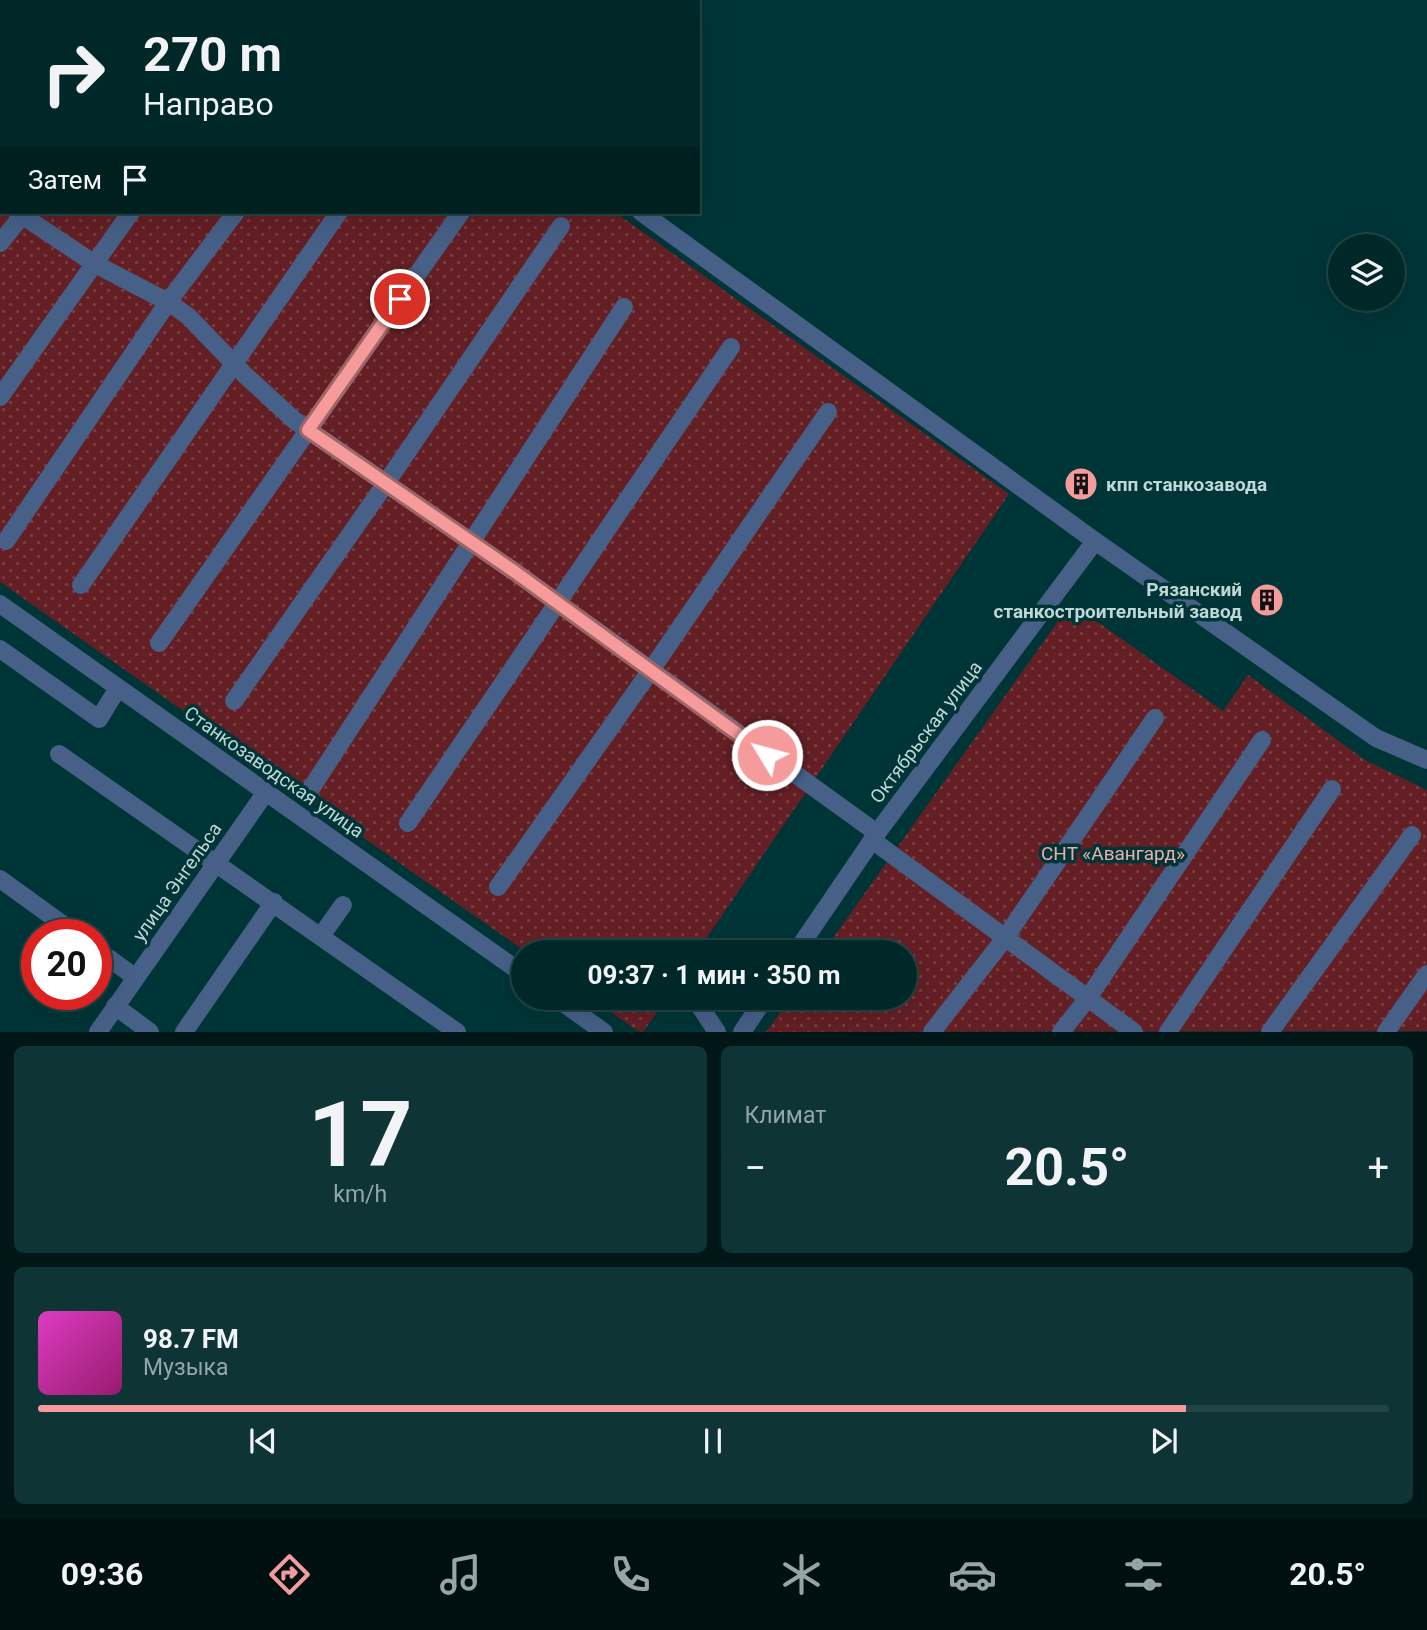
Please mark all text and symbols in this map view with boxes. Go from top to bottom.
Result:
text: 270 m [143,26,282,83]
icon: right [28,28,119,119]
text: Направо [143,85,274,123]
icon: arrive [116,161,154,199]
text: Затем [28,165,102,195]
map controls [1328,234,1405,311]
button: layers [1328,234,1405,311]
pin [370,269,430,329]
icon: arrive [381,280,419,318]
building icon: кпп станкозавода [1062,465,1100,503]
place label: кпп станкозавода [1106,473,1267,496]
place label: Рязанский станкостроительный завод [993,578,1242,623]
building icon: Рязанский станкостроительный завод [1248,581,1286,619]
street label: Октябрьская улица [865,656,987,808]
street label: Станкозаводская улица [180,701,368,843]
position arrow [730,718,804,792]
street label: улица Энгельса [127,818,227,946]
park label: СНТ «Авангард» [1041,842,1185,865]
speed limit sign: 20 [21,919,112,1010]
text: 09:37 · 1 мин · 350 m [588,960,840,990]
text: 17 [308,1082,412,1188]
text: Климат [745,1102,826,1129]
text: 20.5° [1004,1137,1129,1198]
text: − [745,1146,766,1190]
text: + [1367,1146,1389,1190]
text: km/h [333,1181,387,1208]
text: 98.7 FM [143,1324,239,1354]
text: Музыка [143,1354,228,1381]
icon: previous [244,1422,282,1460]
icon: pause [694,1422,732,1460]
icon: next [1145,1422,1183,1460]
icon: directions [265,1550,314,1599]
icon: music [436,1550,485,1599]
icon: phone [606,1550,655,1599]
icon: climate [777,1550,826,1599]
icon: car [948,1550,997,1599]
icon: filters [1119,1550,1168,1599]
text: 09:36 [61,1555,143,1593]
text: 20.5° [1289,1555,1366,1593]

